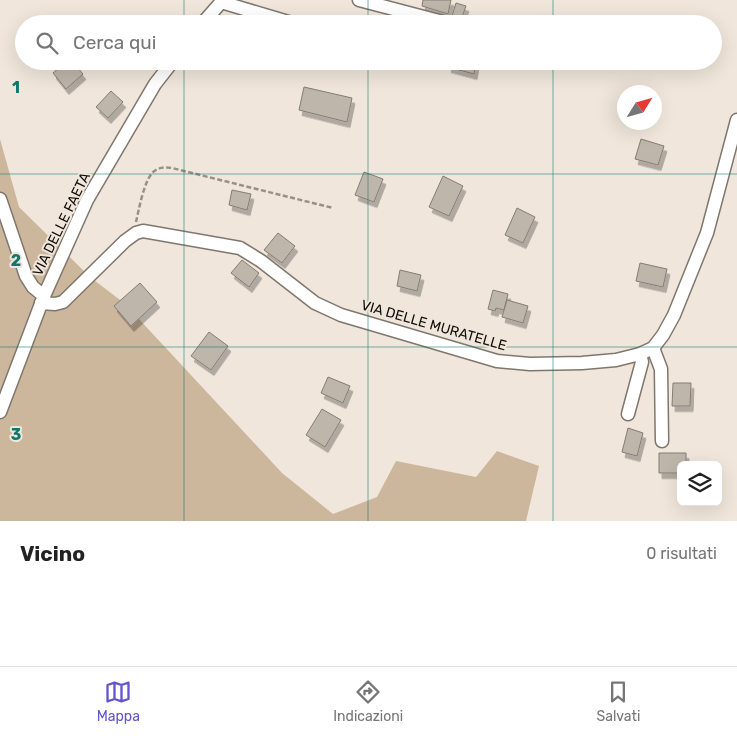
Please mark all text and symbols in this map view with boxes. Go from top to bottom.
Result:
search box [15,15,722,70]
icon: search [33,29,61,57]
text: Cerca qui [73,31,156,54]
text: 1 [12,78,20,97]
north arrow [617,85,662,130]
street label: VIA DELLE FAETA [29,169,94,279]
text: 2 [11,251,21,270]
street label: VIA DELLE MURATELLE [359,297,509,354]
text: 3 [11,425,21,444]
map controls [677,461,722,506]
button: layers [677,461,722,506]
text: Vicino [20,541,85,566]
text: 0 risultati [646,544,717,563]
tab: Mappa [97,678,140,725]
tab: Indicazioni [333,678,403,725]
tab: Salvati [596,678,640,725]

